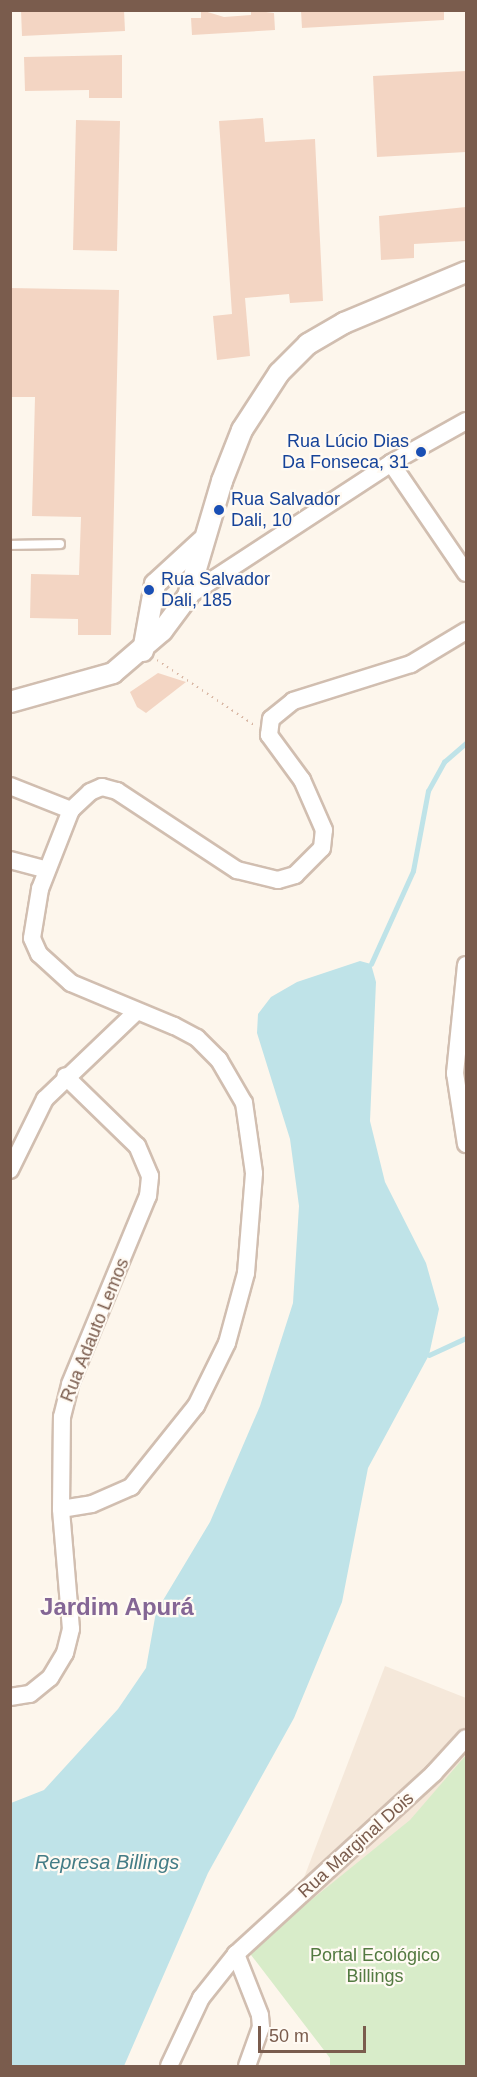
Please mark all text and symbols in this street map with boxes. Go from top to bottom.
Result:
place label: Rua Lúcio Dias Da Fonseca, 31 [282,431,409,474]
marker: Rua Lúcio Dias Da Fonseca, 31 [414,445,428,459]
place label: Rua Salvador Dali, 10 [231,489,340,532]
marker: Rua Salvador Dali, 10 [212,503,226,517]
place label: Rua Salvador Dali, 185 [161,569,270,612]
marker: Rua Salvador Dali, 185 [142,583,156,597]
street label: Rua Adauto Lemos [56,1255,134,1405]
district label: Jardim Apurá [40,1593,194,1621]
street label: Rua Marginal Dois [294,1787,418,1903]
water label: Represa Billings [35,1850,179,1874]
park label: Portal Ecológico Billings [310,1945,440,1988]
scale bar [261,2014,369,2052]
text: 50 m [269,2026,309,2046]

